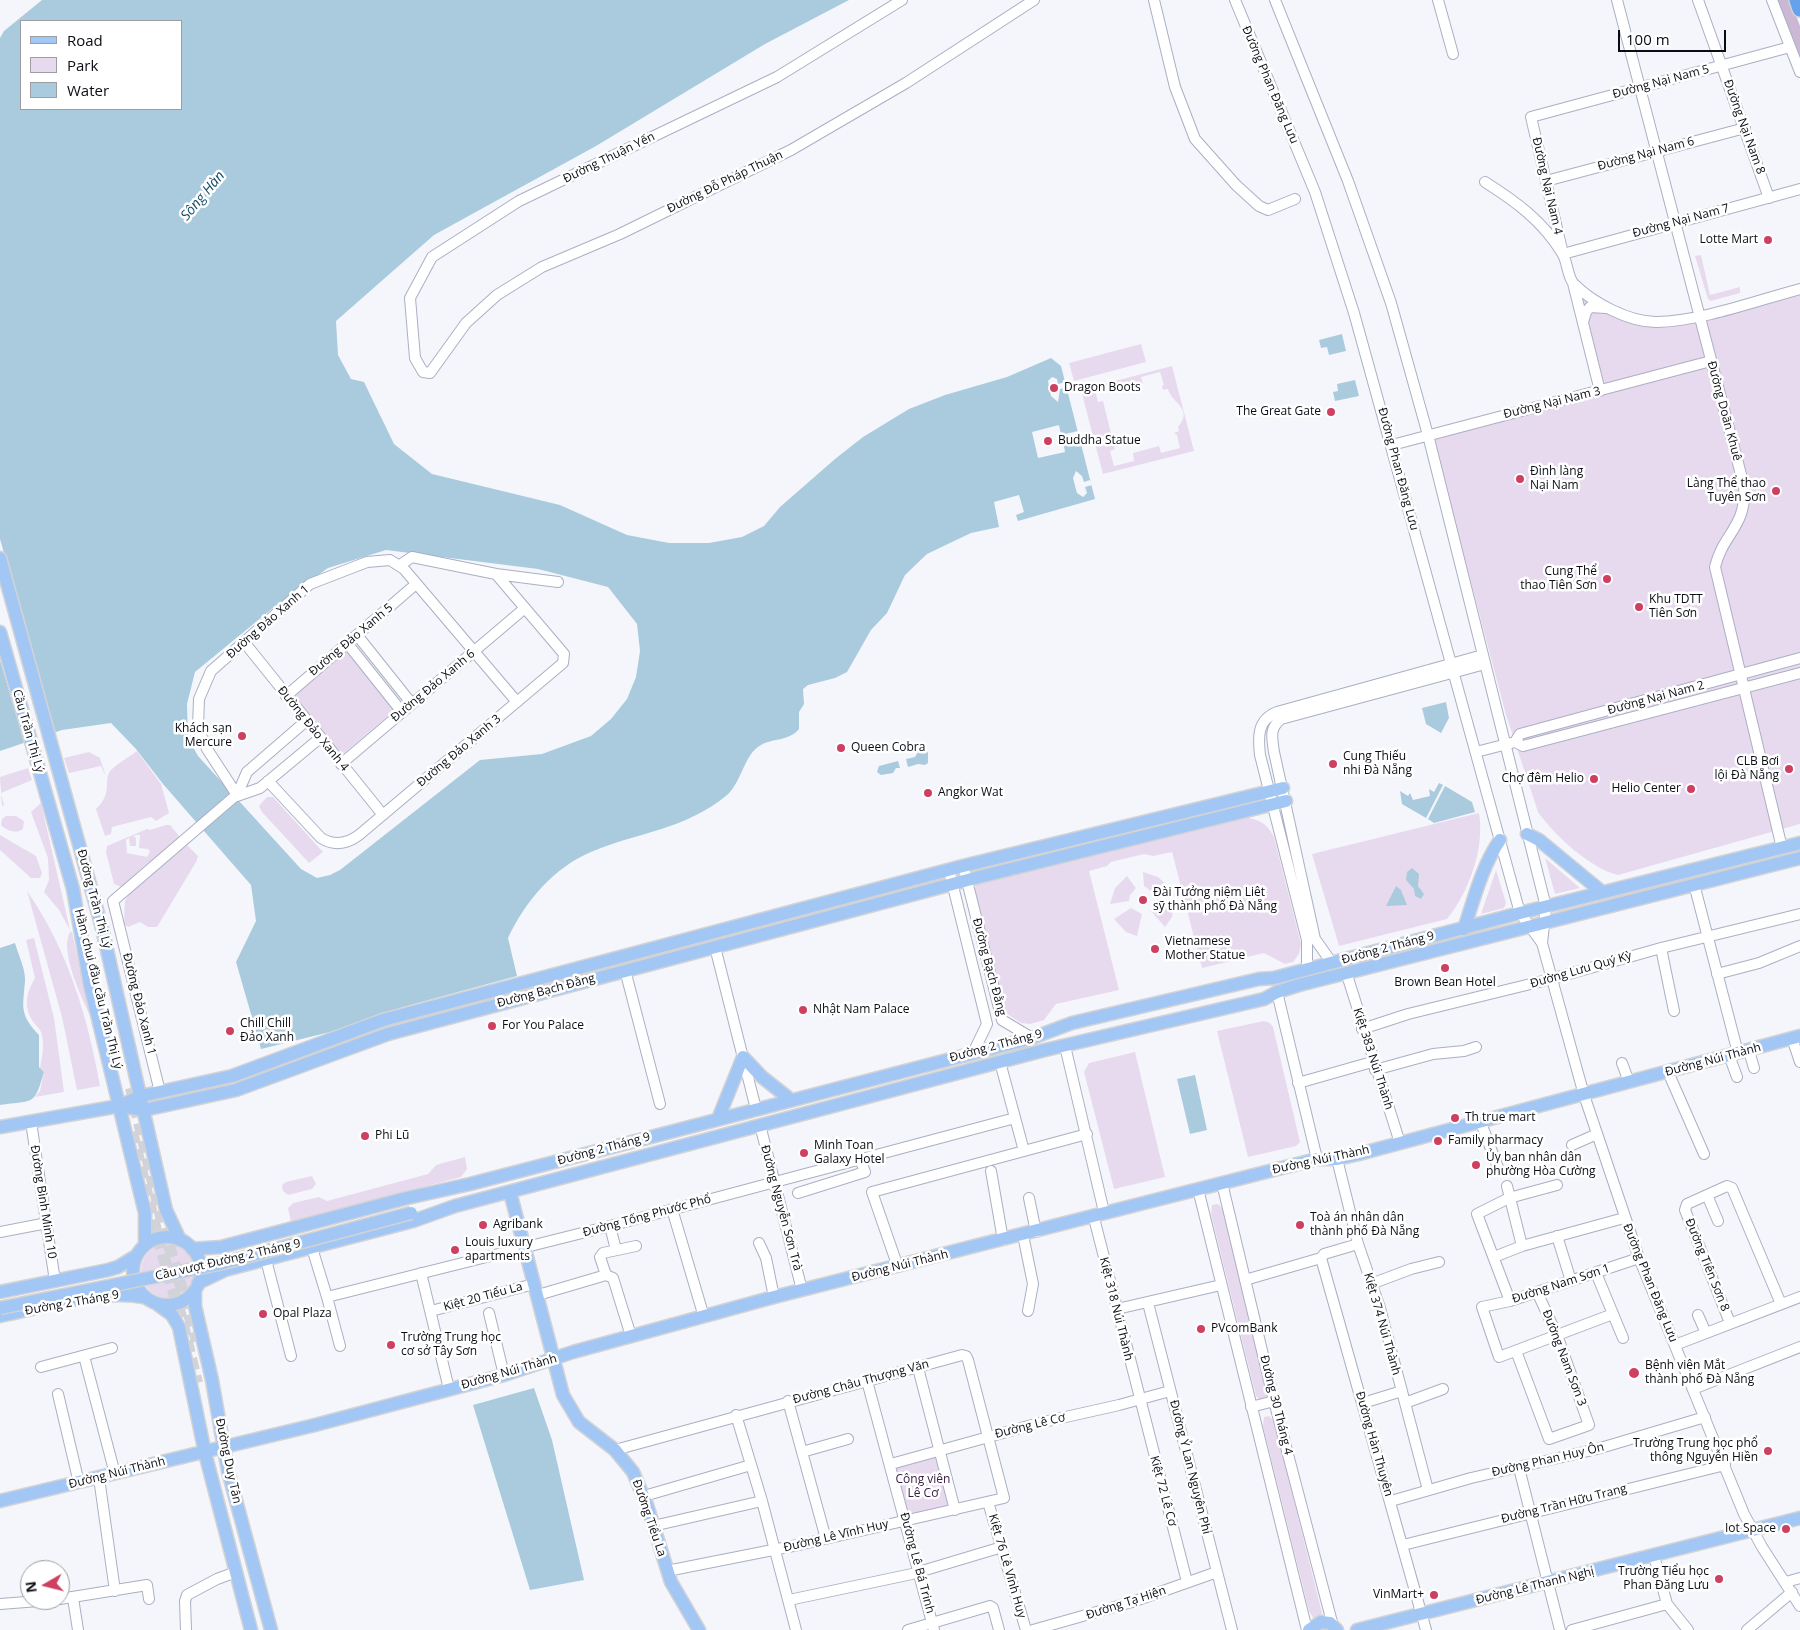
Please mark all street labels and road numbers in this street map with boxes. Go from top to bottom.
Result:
street label: Đường Phan Đăng Lưu [1239,24,1301,146]
street label: Đường Nại Nam 5 [1611,62,1711,102]
street label: Đường Nại Nam 8 [1720,78,1768,176]
street label: Đường Thuận Yến [561,130,657,186]
street label: Đường Nại Nam 6 [1596,134,1696,174]
street label: Đường Nại Nam 4 [1529,136,1565,236]
street label: Đường Đỗ Pháp Thuận [665,148,785,216]
street label: Đường Nại Nam 7 [1631,201,1731,241]
street label: Đường Doãn Khuê [1704,359,1744,463]
street label: Đường Nại Nam 3 [1502,384,1602,422]
street label: Đường Phan Đăng Lưu [1375,406,1421,532]
street label: Đường Đảo Xanh 1 [224,582,312,662]
street label: Đường Đảo Xanh 5 [306,601,396,679]
street label: Đường Đảo Xanh 6 [388,647,478,725]
street label: Đường Nại Nam 2 [1606,678,1706,718]
street label: Đường Đảo Xanh 4 [274,684,352,774]
street label: Cầu Trần Thị Lý [9,688,47,774]
street label: Đường Đảo Xanh 3 [414,712,504,790]
street label: Đường Trần Thị Lý [74,848,114,950]
street label: Hầm chui đầu cầu Trần Thị Lý [71,907,125,1071]
street label: Đường Bạch Đằng [969,916,1009,1018]
street label: Đường 2 Tháng 9 [1340,929,1436,967]
street label: Đường Lưu Quý Kỳ [1529,949,1633,991]
street label: Đường Đảo Xanh 1 [119,951,159,1057]
street label: Đường Bạch Đằng [495,971,597,1011]
street label: Kiệt 383 Núi Thành [1350,1006,1396,1112]
street label: Đường 2 Tháng 9 [948,1027,1044,1065]
street label: Đường Núi Thành [1663,1040,1763,1080]
street label: Đường 2 Tháng 9 [556,1130,652,1168]
street label: Đường Núi Thành [1271,1143,1371,1177]
street label: Đường Bình Minh 10 [27,1144,59,1260]
street label: Đường Nguyễn Sơn Trà [757,1144,805,1272]
street label: Đường Tống Phước Phổ [581,1192,713,1240]
street label: Đường Tiên Sơn 8 [1682,1216,1732,1314]
street label: Đường Phan Đăng Lưu [1620,1222,1680,1344]
street label: Cầu vượt Đường 2 Tháng 9 [154,1236,302,1284]
street label: Đường Núi Thành [850,1247,950,1285]
street label: Kiệt 318 Núi Thành [1096,1256,1136,1362]
street label: Đường Nam Sơn 1 [1510,1261,1612,1307]
street label: Kiệt 374 Núi Thành [1360,1271,1404,1377]
street label: Kiệt 20 Tiểu La [442,1280,524,1314]
street label: Đường 2 Tháng 9 [24,1288,120,1318]
street label: Đường Nam Sơn 3 [1539,1308,1589,1408]
street label: Đường Núi Thành [459,1351,559,1393]
street label: Đường 30 Tháng 4 [1257,1354,1295,1456]
street label: Đường Châu Thượng Văn [791,1357,931,1407]
street label: Đường Hàn Thuyên [1352,1390,1396,1498]
street label: Đường Ỷ Lan Nguyên Phi [1166,1398,1214,1536]
street label: Đường Lê Cơ [993,1410,1067,1442]
street label: Đường Duy Tân [212,1417,244,1505]
street label: Đường Phan Huy Ôn [1490,1440,1606,1480]
street label: Đường Núi Thành [67,1454,167,1492]
street label: Kiệt 72 Lê Cơ [1147,1454,1179,1528]
street label: Đường Tiểu La [629,1477,669,1559]
street label: Đường Trần Hữu Trang [1500,1481,1628,1527]
street label: Đường Lê Bá Trinh [897,1511,937,1615]
street label: Kiệt 76 Lê Vĩnh Huy [985,1512,1029,1620]
street label: Đường Lê Vĩnh Huy [782,1517,890,1555]
street label: Đường Lê Thanh Nghị [1474,1564,1596,1608]
street label: Đường Tạ Hiện [1084,1583,1168,1623]

